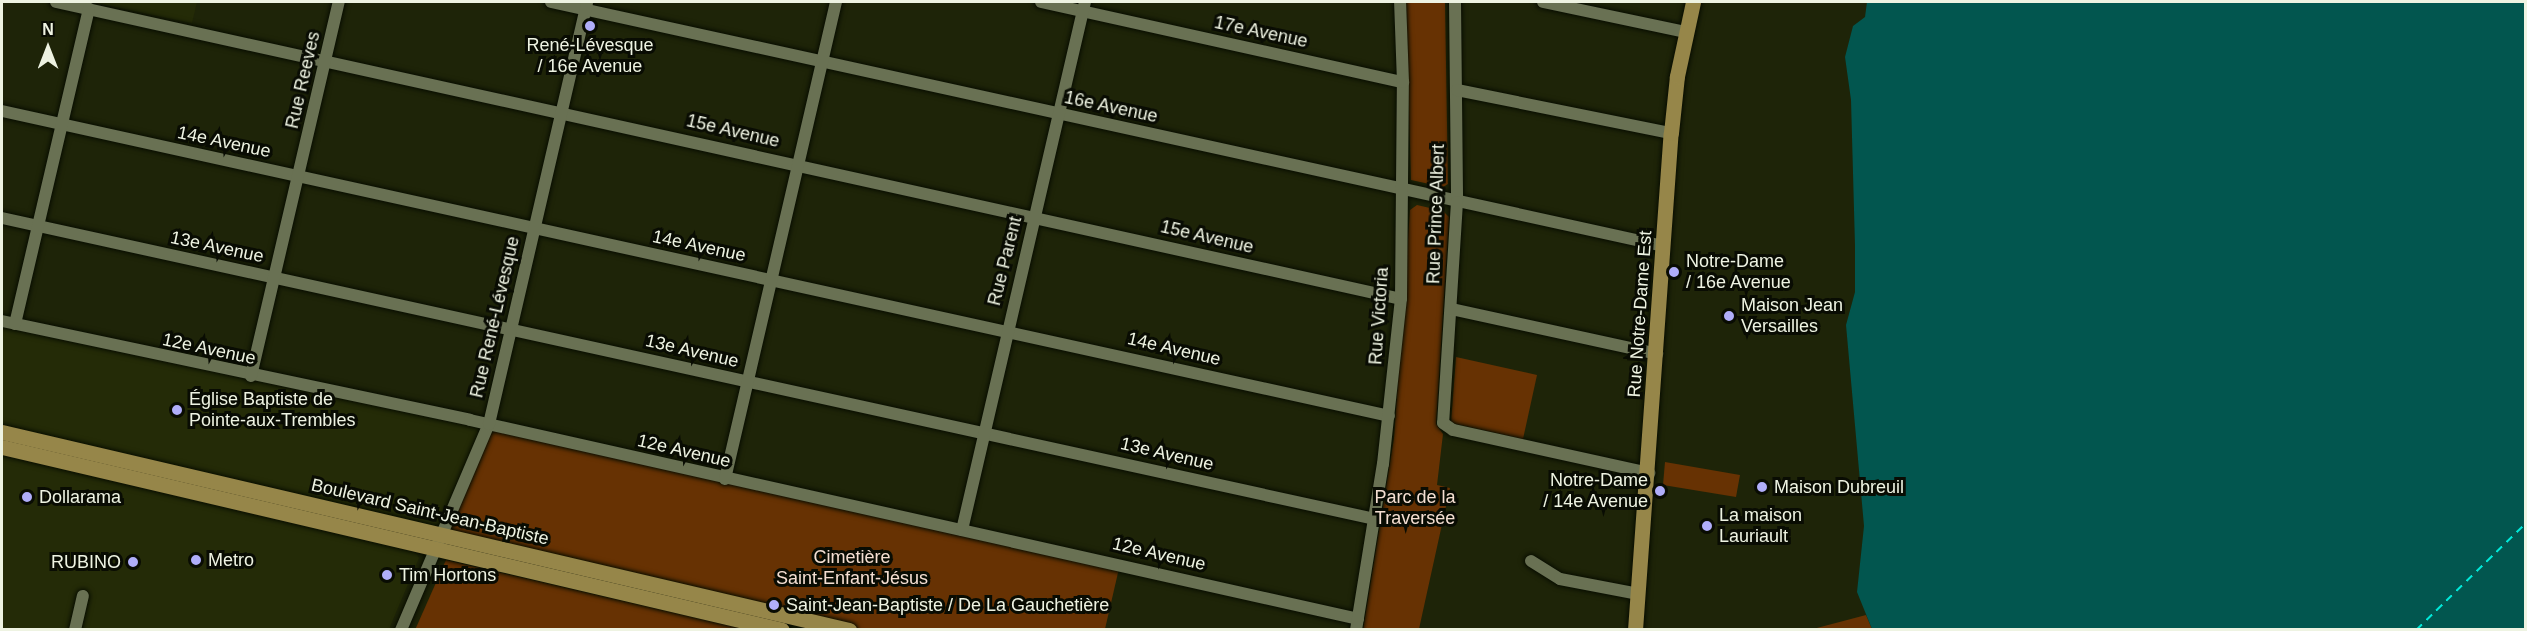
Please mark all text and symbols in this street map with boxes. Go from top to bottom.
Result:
street label: 17e Avenue [1212,11,1310,53]
north arrow [18,18,78,78]
marker: René-Lévesque / 16e Avenue [583,19,597,33]
text: N [42,21,54,38]
street label: Rue Reeves [281,29,325,131]
place label: René-Lévesque / 16e Avenue [526,35,654,78]
street label: 16e Avenue [1062,86,1160,128]
street label: 15e Avenue [684,110,782,152]
street label: 14e Avenue [175,121,273,163]
street label: Rue Prince Albert [1423,143,1449,285]
street label: Rue Parent [984,214,1026,308]
street label: 15e Avenue [1158,216,1256,258]
street label: 14e Avenue [650,225,748,267]
street label: 13e Avenue [168,226,266,268]
street label: Rue Notre-Dame Est [1623,230,1657,398]
street label: Rue René-Lévesque [466,234,524,400]
place label: Notre-Dame / 16e Avenue [1686,251,1792,294]
marker: Notre-Dame / 16e Avenue [1667,265,1681,279]
street label: Rue Victoria [1365,267,1393,365]
place label: Maison Jean Versailles [1741,295,1843,338]
marker: Maison Jean Versailles [1722,309,1736,323]
street label: 12e Avenue [160,328,258,370]
street label: 14e Avenue [1125,328,1223,370]
street label: 13e Avenue [643,330,741,372]
place label: Église Baptiste de Pointe-aux-Trembles [189,389,355,432]
marker: Église Baptiste de Pointe-aux-Trembles [170,403,184,417]
street label: 12e Avenue [635,430,733,472]
street label: 13e Avenue [1118,433,1216,475]
place label: Notre-Dame / 14e Avenue [1542,470,1648,512]
street label: Boulevard Saint-Jean-Baptiste [309,474,551,550]
place label: Maison Dubreuil [1774,476,1904,498]
marker: Maison Dubreuil [1755,480,1769,494]
marker: Notre-Dame / 14e Avenue [1653,484,1667,498]
place label: Dollarama [39,486,121,508]
park label: Parc de la Traversée [1374,487,1456,530]
marker: Dollarama [20,490,34,504]
place label: La maison Lauriault [1719,505,1802,548]
marker: La maison Lauriault [1700,519,1714,533]
street label: 12e Avenue [1110,533,1208,575]
park label: Cimetière Saint-Enfant-Jésus [776,547,928,590]
place label: Metro [208,549,254,571]
place label: RUBINO [51,551,121,573]
marker: Metro [189,553,203,567]
marker: RUBINO [126,555,140,569]
place label: Tim Hortons [399,564,496,586]
marker: Tim Hortons [380,568,394,582]
place label: Saint-Jean-Baptiste / De La Gauchetière [786,594,1109,616]
marker: Saint-Jean-Baptiste / De La Gauchetière [767,598,781,612]

